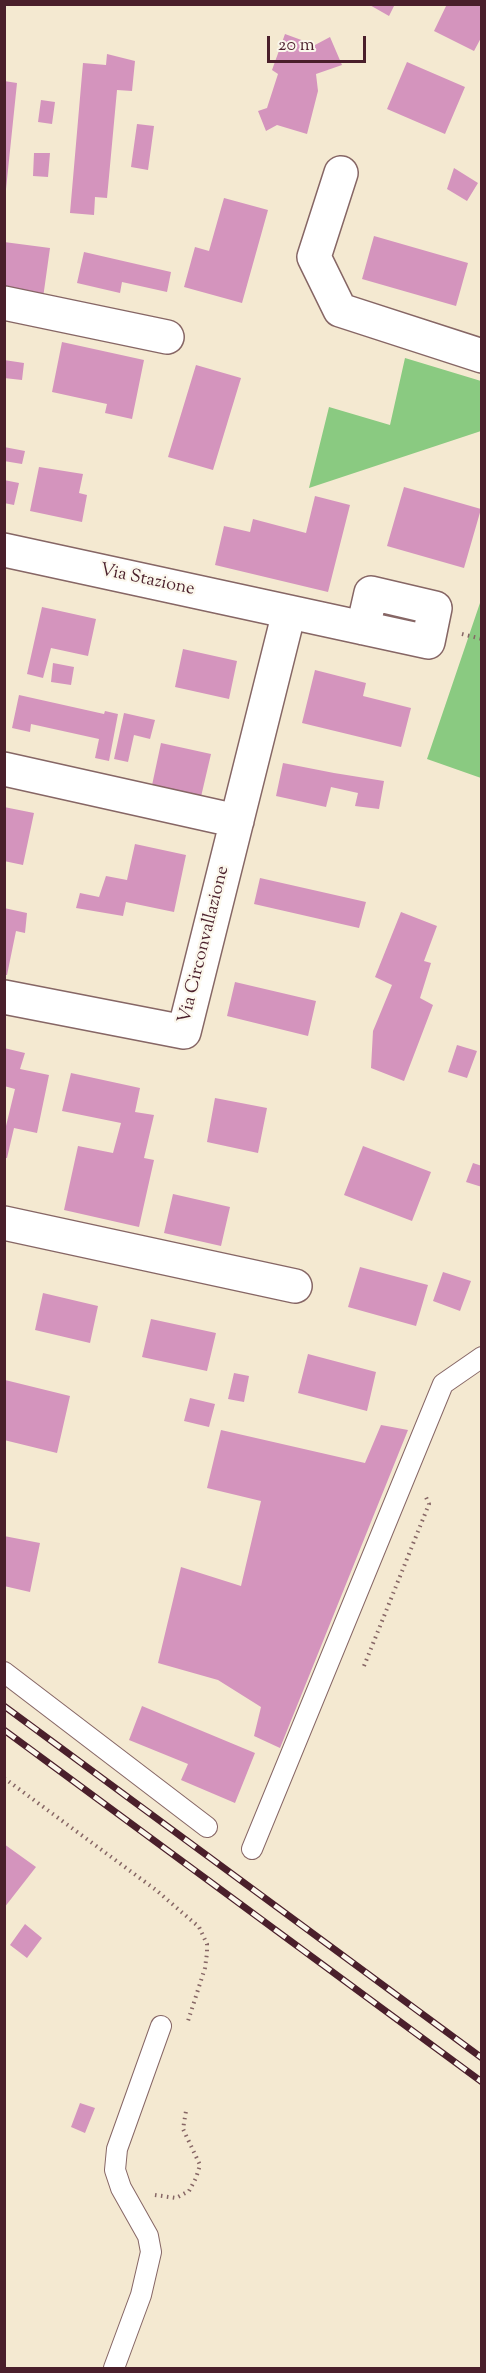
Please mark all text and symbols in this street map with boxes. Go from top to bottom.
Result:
scale bar [270,24,369,62]
text: 20 m [278,33,315,59]
street label: Via Stazione [98,560,196,602]
street label: Via Circonvallazione [175,864,235,1026]

